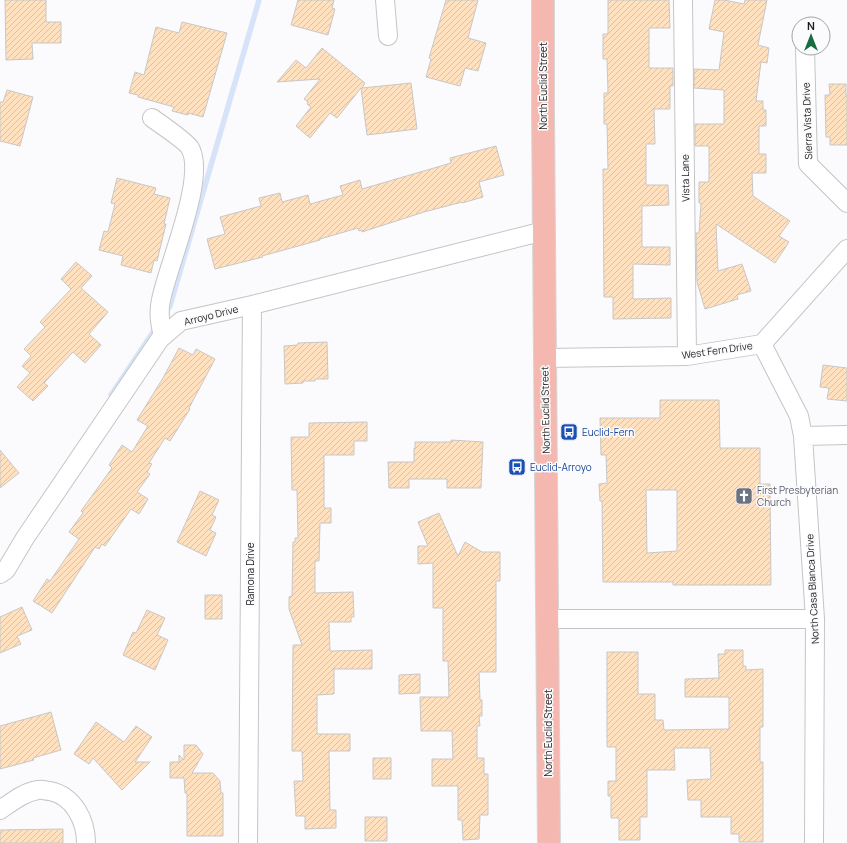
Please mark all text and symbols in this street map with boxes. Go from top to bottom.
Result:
north arrow [791,16,831,56]
text: N [807,18,815,33]
street label: North Euclid Street [536,42,550,130]
street label: Sierra Vista Drive [799,82,815,160]
street label: Vista Lane [678,154,692,202]
street label: Arroyo Drive [182,301,240,329]
street label: West Fern Drive [681,338,754,362]
street label: North Euclid Street [537,366,553,454]
bus stop icon: Euclid-Fern [559,422,579,442]
place label: Euclid-Fern [582,425,634,439]
bus stop icon: Euclid-Arroyo [507,457,527,477]
place label: Euclid-Arroyo [530,460,592,474]
place label: First Presbyterian Church [757,483,838,509]
church icon: First Presbyterian Church [734,486,754,506]
street label: North Casa Blanca Drive [802,533,822,644]
street label: Ramona Drive [243,542,257,606]
street label: North Euclid Street [541,689,555,777]

